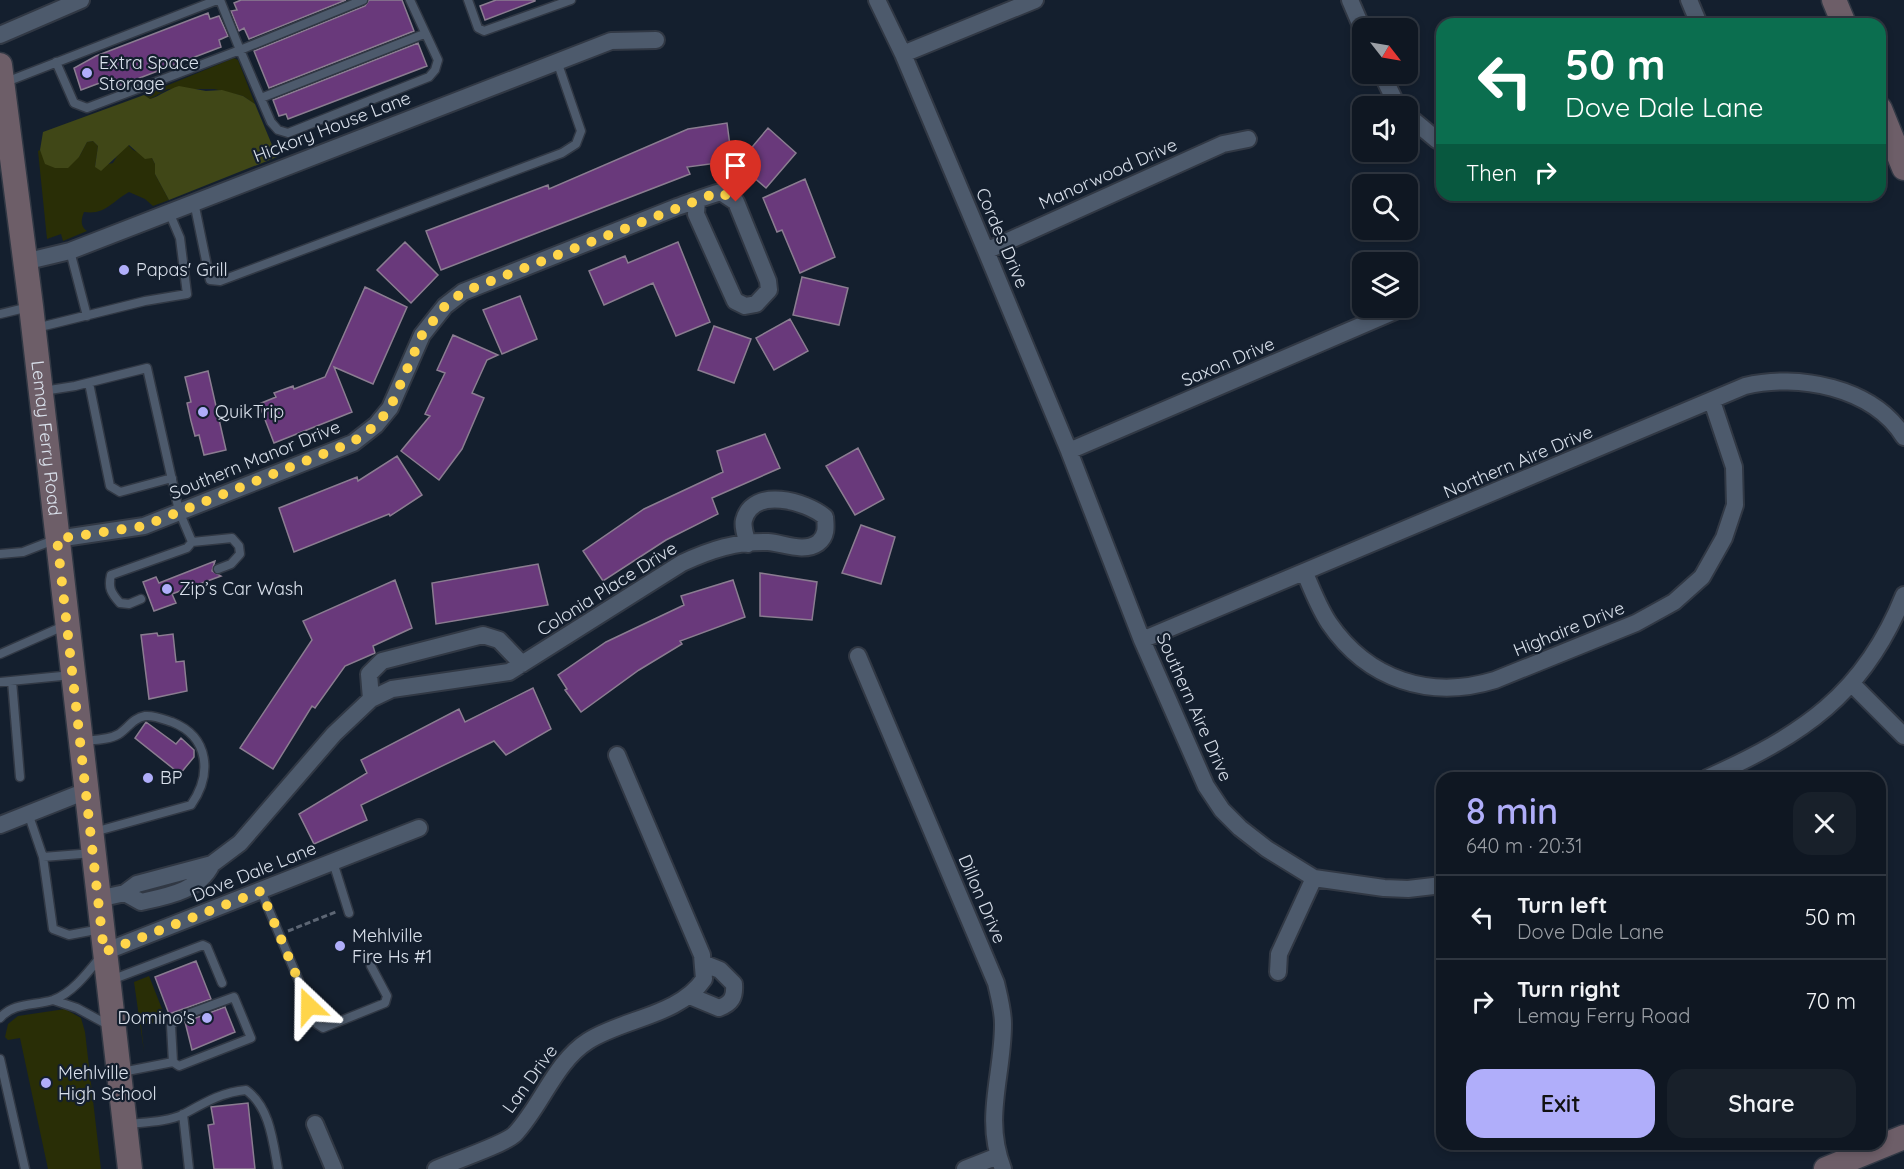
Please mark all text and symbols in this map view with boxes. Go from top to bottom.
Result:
north arrow [1352,18,1418,84]
map controls [1352,18,1418,318]
text: 50 m [1565,38,1665,91]
icon: left [1466,42,1544,120]
place label: Extra Space Storage [99,51,199,95]
marker: Extra Space Storage [80,66,94,80]
street label: Hickory House Lane [250,86,414,167]
text: Dove Dale Lane [1565,90,1764,124]
button: sound [1352,96,1418,162]
street label: Manorwood Drive [1035,133,1181,214]
pin [710,140,761,202]
icon: arrive [719,149,752,182]
icon: right [1529,156,1562,189]
text: Then [1466,159,1517,187]
button: search [1352,174,1418,240]
street label: Cordes Drive [971,184,1034,292]
button: layers [1352,252,1418,318]
place label: Papas' Grill [136,258,228,281]
marker: Papas' Grill [117,263,131,277]
street label: Saxon Drive [1178,332,1278,391]
street label: Lemay Ferry Road [26,359,67,517]
place label: QuikTrip [215,400,284,423]
marker: QuikTrip [196,405,210,419]
street label: Southern Manor Drive [166,415,344,504]
street label: Northern Aire Drive [1440,420,1596,503]
street label: Colonia Place Drive [532,536,681,641]
place label: Zip’s Car Wash [179,577,304,600]
marker: Zip’s Car Wash [160,582,174,596]
street label: Highaire Drive [1510,596,1628,661]
street label: Southern Aire Drive [1151,629,1238,785]
place label: BP [160,766,182,789]
marker: BP [141,771,155,785]
text: 8 min [1466,788,1558,833]
button: close [1793,792,1856,855]
text: 640 m · 20:31 [1466,833,1583,858]
street label: Dove Dale Lane [188,836,319,907]
street label: Dillon Drive [953,851,1011,947]
text: Turn left [1517,891,1607,919]
icon: left [1466,901,1499,934]
text: 50 m [1805,903,1856,931]
text: Dove Dale Lane [1517,919,1664,944]
place label: Mehlville Fire Hs #1 [352,924,432,968]
marker: Mehlville Fire Hs #1 [333,939,347,953]
position arrow [277,974,341,1038]
text: Turn right [1517,975,1621,1003]
icon: right [1466,985,1499,1018]
text: 70 m [1806,987,1856,1015]
text: Lemay Ferry Road [1517,1003,1690,1028]
place label: Domino's [118,1006,195,1029]
marker: Domino's [200,1011,214,1025]
street label: Lan Drive [497,1040,562,1117]
place label: Mehlville High School [58,1061,157,1105]
button: Exit [1466,1069,1655,1138]
button: Share [1667,1069,1856,1138]
marker: Mehlville High School [39,1076,53,1090]

